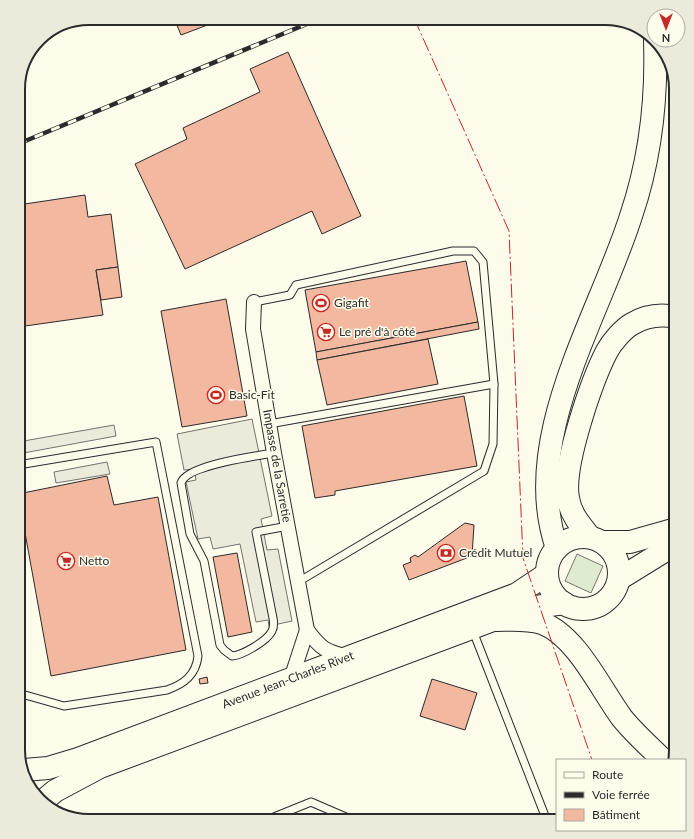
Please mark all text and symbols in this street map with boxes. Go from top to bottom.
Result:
north arrow [646,8,686,48]
text: N [662,32,670,45]
sports icon: Gigafit [311,293,331,313]
place label: Gigafit [334,295,370,310]
supermarket icon: Le pré d'à côté [316,322,336,342]
place label: Le pré d'à côté [339,324,415,339]
sports icon: Basic-Fit [206,385,226,405]
place label: Basic-Fit [229,387,275,402]
street label: Impasse de la Sarretie [260,408,295,524]
bank icon: Crédit Mutuel [436,543,456,563]
place label: Crédit Mutuel [459,545,532,560]
supermarket icon: Netto [56,551,76,571]
place label: Netto [79,553,109,568]
street label: Avenue Jean-Charles Rivet [220,647,357,712]
legend [556,759,686,831]
text: Route [592,767,623,782]
text: Voie ferrée [592,787,650,802]
text: Bâtiment [592,807,641,822]

